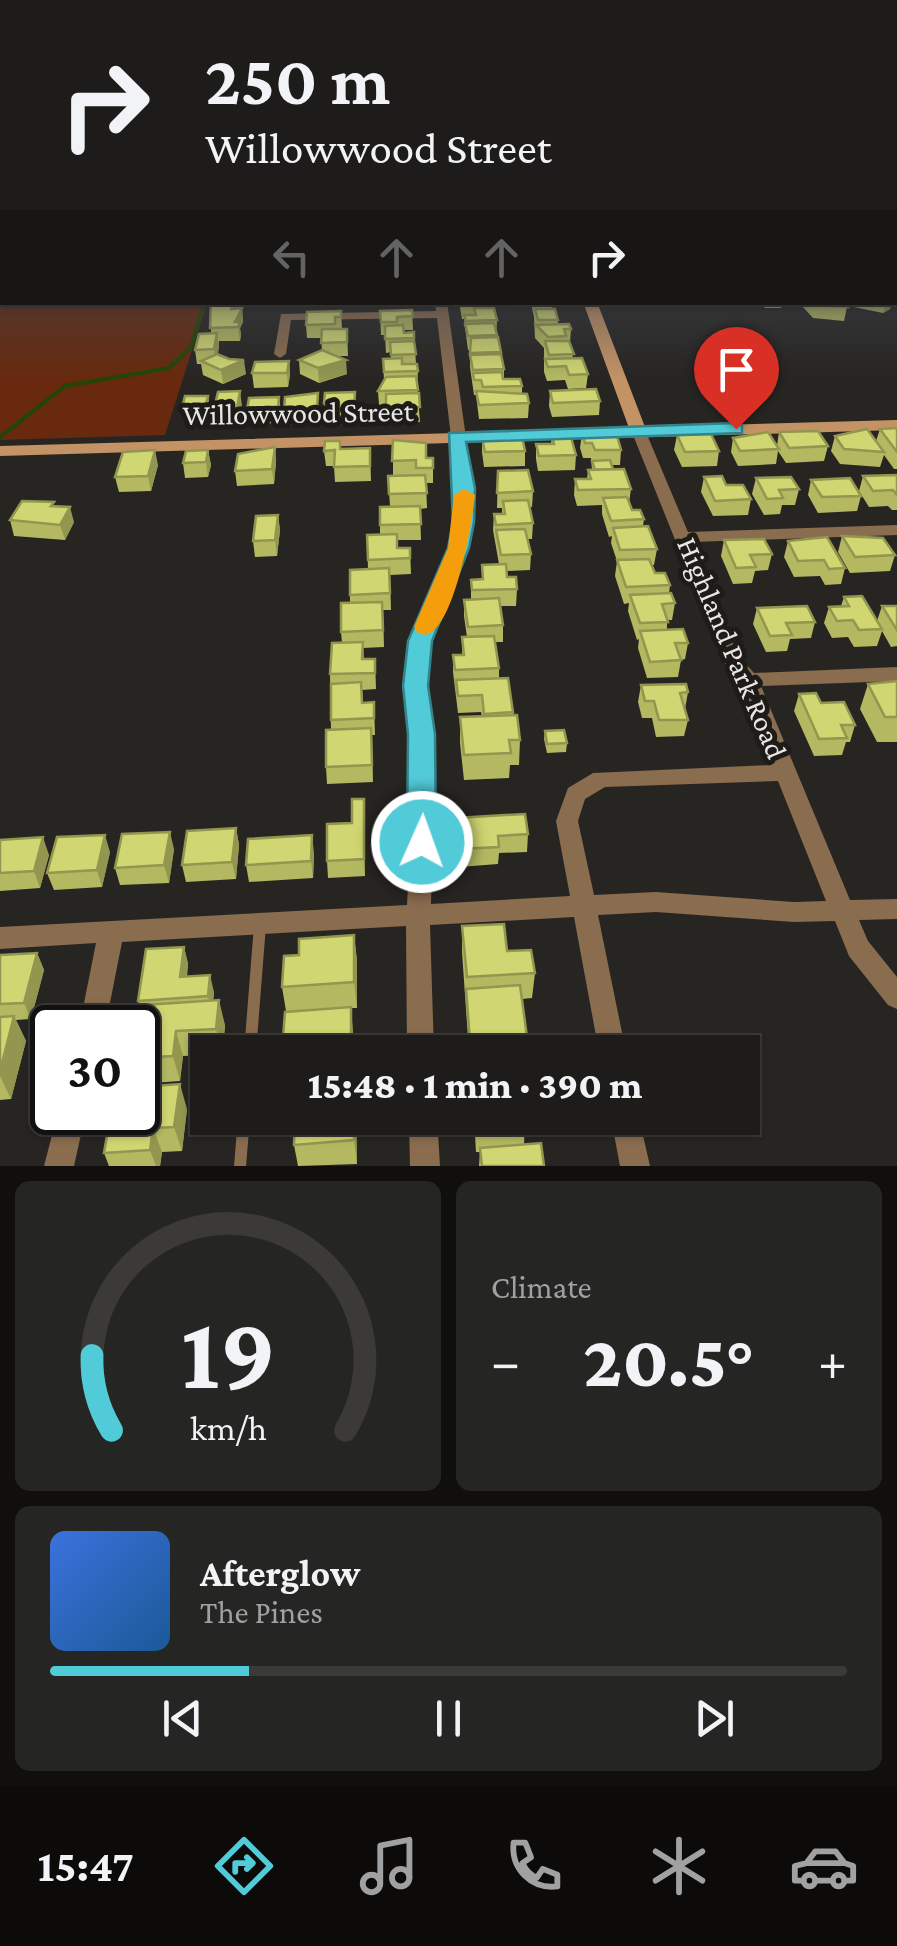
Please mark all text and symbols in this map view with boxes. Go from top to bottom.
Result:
icon: right [40,40,170,170]
text: 250 m [205,41,390,119]
text: Willowwood Street [205,123,552,173]
icon: left [264,230,319,285]
icon: ahead [369,230,424,285]
icon: ahead [474,230,529,285]
icon: right [579,230,634,285]
pin [694,327,779,430]
icon: arrive [709,342,764,397]
street label: Willowwood Street [182,394,415,431]
street label: Highland Park Road [670,532,794,764]
position arrow [370,790,474,894]
speed limit sign: 30 [30,1005,160,1135]
text: 15:48 · 1 min · 390 m [308,1064,642,1106]
text: Climate [491,1269,592,1305]
text: 19 [180,1295,276,1410]
text: 20.5° [583,1319,755,1402]
text: − [491,1331,520,1392]
text: + [818,1331,847,1392]
text: km/h [189,1408,267,1448]
text: Afterglow [200,1552,360,1594]
text: The Pines [200,1594,323,1630]
icon: previous [155,1691,210,1746]
icon: pause [421,1691,476,1746]
icon: next [687,1691,742,1746]
icon: directions [209,1831,279,1901]
icon: music [354,1831,424,1901]
icon: phone [499,1831,569,1901]
icon: climate [644,1831,714,1901]
icon: car [789,1831,859,1901]
text: 15:47 [38,1841,134,1891]

